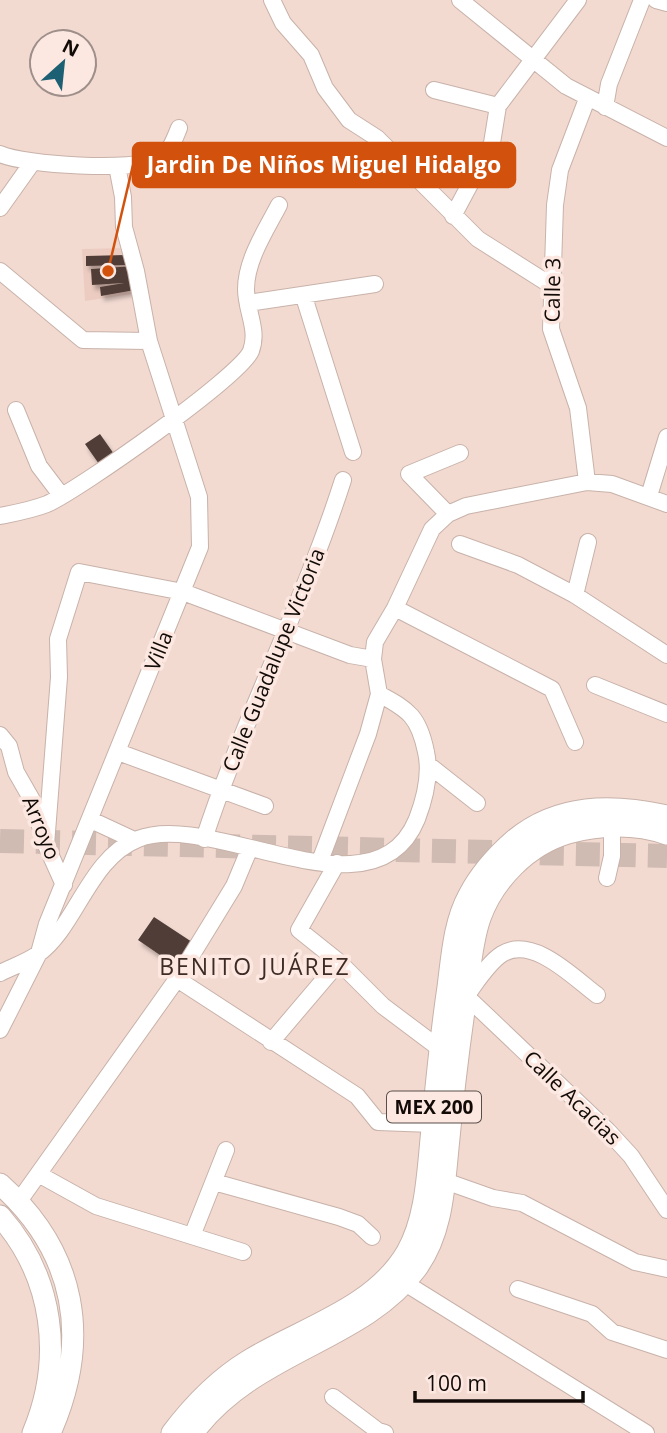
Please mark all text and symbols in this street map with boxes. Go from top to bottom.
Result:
north arrow [28,28,98,98]
text: N [58,33,84,63]
callout: Jardin De Niños Miguel Hidalgo [133,143,515,187]
text: Jardin De Niños Miguel Hidalgo [145,148,501,180]
street label: Calle 3 [537,257,567,323]
street label: Calle Guadalupe Victoria [215,544,331,776]
street label: Villa [138,627,179,674]
street label: Arroyo [17,792,67,864]
district label: BENITO JUÁREZ [159,950,351,982]
street label: Calle Acacias [518,1044,627,1151]
road number: MEX 200 [387,1092,481,1122]
scale bar [415,1360,583,1404]
text: 100 m [426,1369,487,1397]

